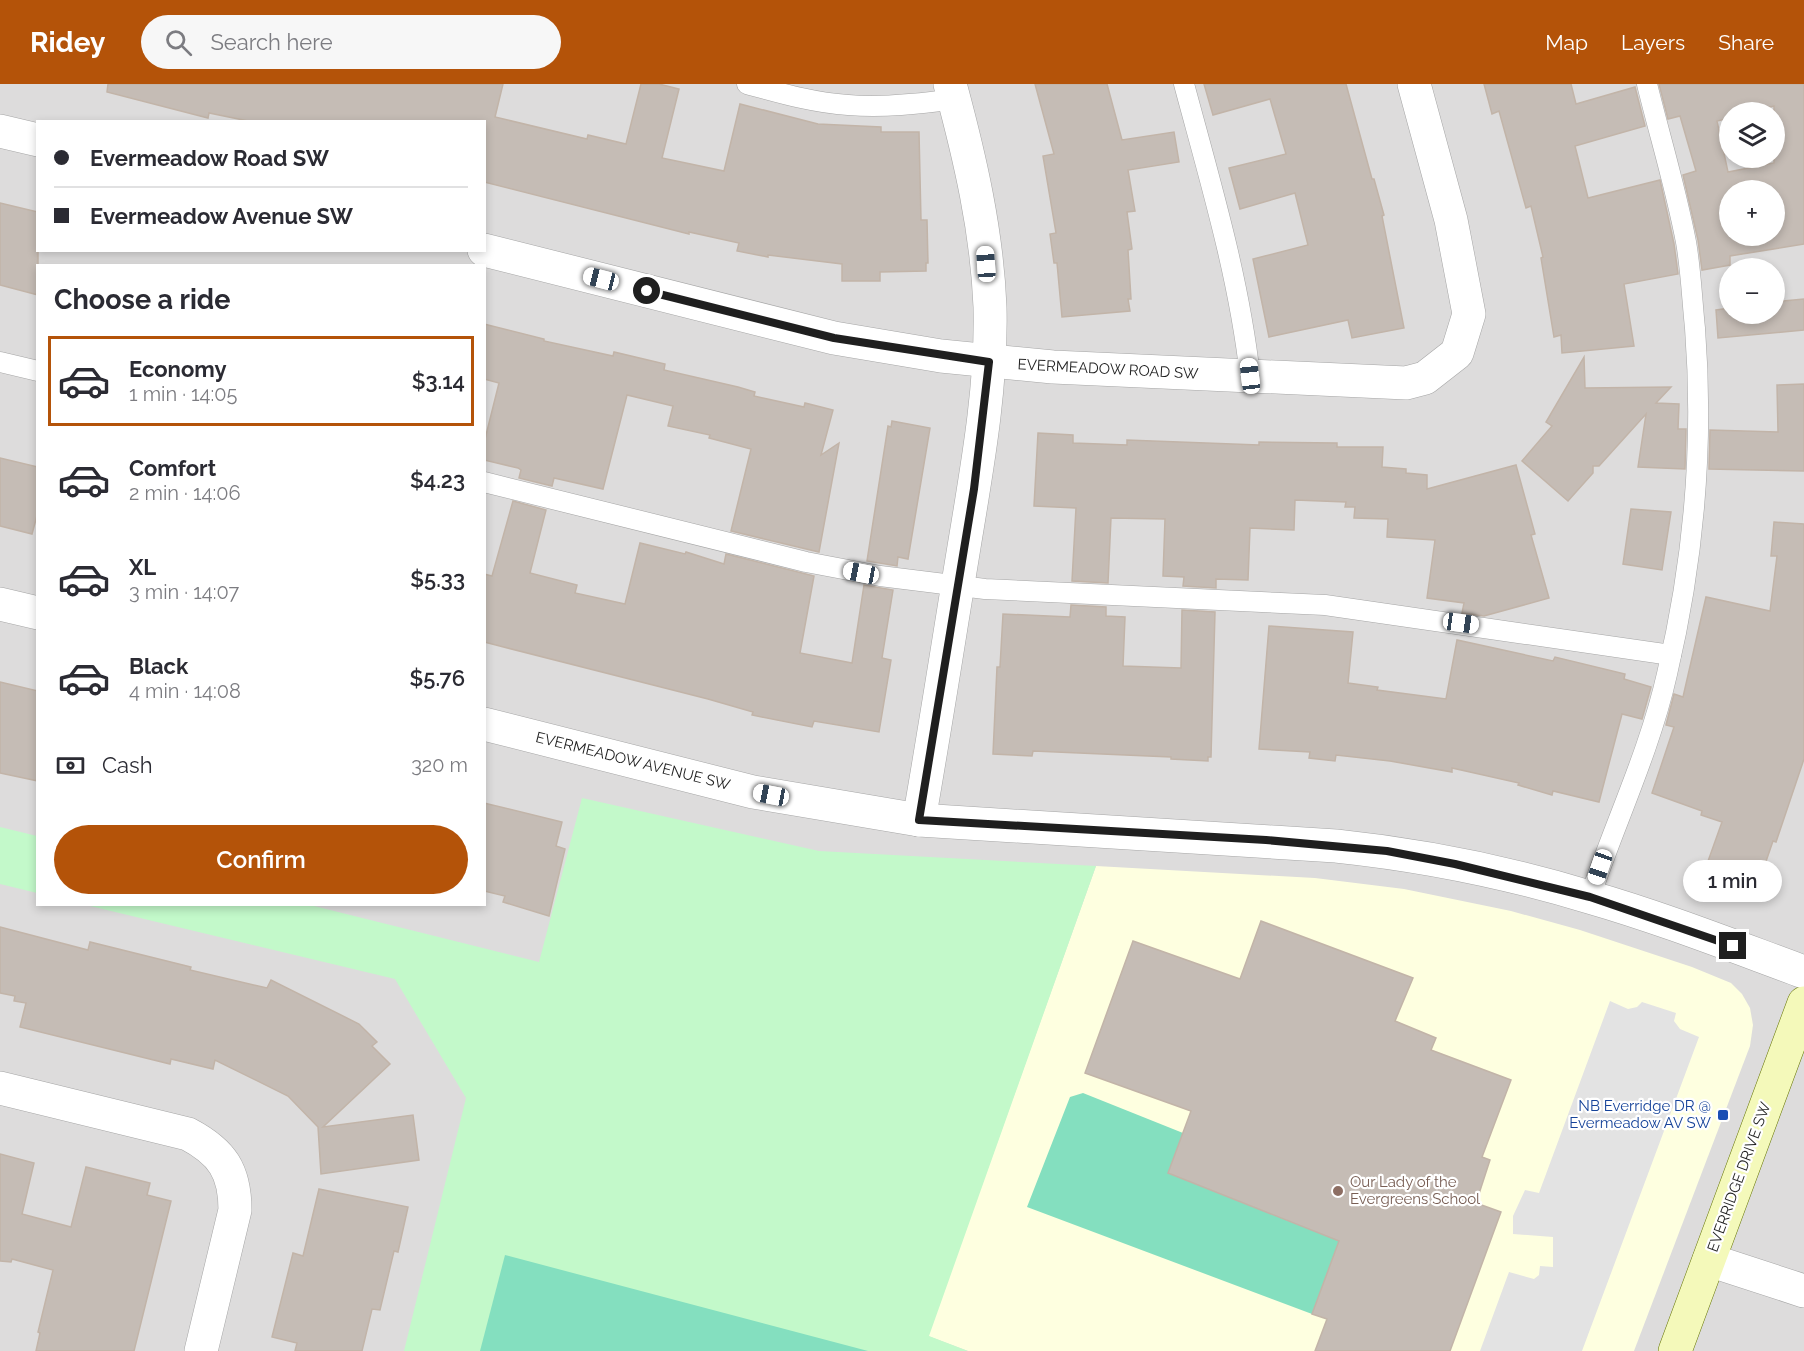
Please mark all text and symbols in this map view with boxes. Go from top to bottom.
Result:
search box [141,15,561,69]
text: Ridey [30,26,105,59]
icon: search [162,26,195,59]
text: Search here [210,29,333,55]
text: Map [1545,30,1588,55]
text: Layers [1621,30,1685,55]
text: Share [1718,30,1774,55]
map controls [1719,102,1785,324]
button: layers [1719,102,1785,168]
text: Evermeadow Road SW [90,145,329,171]
button: + [1719,180,1785,246]
text: Evermeadow Avenue SW [90,203,353,229]
car [976,245,996,283]
button: − [1719,258,1785,324]
car [581,266,621,292]
route start [633,277,660,304]
text: Choose a ride [54,284,230,315]
icon: car [57,354,111,408]
street label: EVERMEADOW ROAD SW [1017,355,1199,383]
text: Economy [129,356,227,382]
car [1239,357,1261,395]
text: $3.14 [412,368,465,394]
text: 1 min · 14:05 [129,382,237,406]
icon: car [57,453,111,507]
text: Comfort [129,455,216,481]
text: $4.23 [410,467,465,493]
text: 2 min · 14:06 [129,481,240,505]
icon: car [57,552,111,606]
text: XL [129,554,156,580]
car [842,561,880,585]
text: $5.33 [410,566,465,592]
text: 3 min · 14:07 [129,580,239,604]
car [1442,612,1480,634]
icon: car [57,651,111,705]
text: Black [129,653,188,679]
text: $5.76 [409,665,465,691]
text: 4 min · 14:08 [129,679,241,703]
street label: EVERMEADOW AVENUE SW [534,728,732,794]
icon: cash [54,749,87,782]
text: Cash [102,752,153,778]
text: 320 m [411,753,468,777]
car [752,783,790,807]
button: Confirm [54,825,468,894]
car [1586,847,1614,887]
callout: 1 min [1684,859,1782,901]
text: 1 min [1708,869,1757,893]
route end [1719,932,1746,959]
place label: NB Everridge DR @ Evermeadow AV SW [1569,1097,1711,1132]
street label: EVERRIDGE DRIVE SW [1703,1099,1775,1254]
marker: NB Everridge DR @ Evermeadow AV SW [1716,1108,1730,1122]
place label: Our Lady of the Evergreens School [1350,1173,1481,1208]
marker: Our Lady of the Evergreens School [1331,1184,1345,1198]

